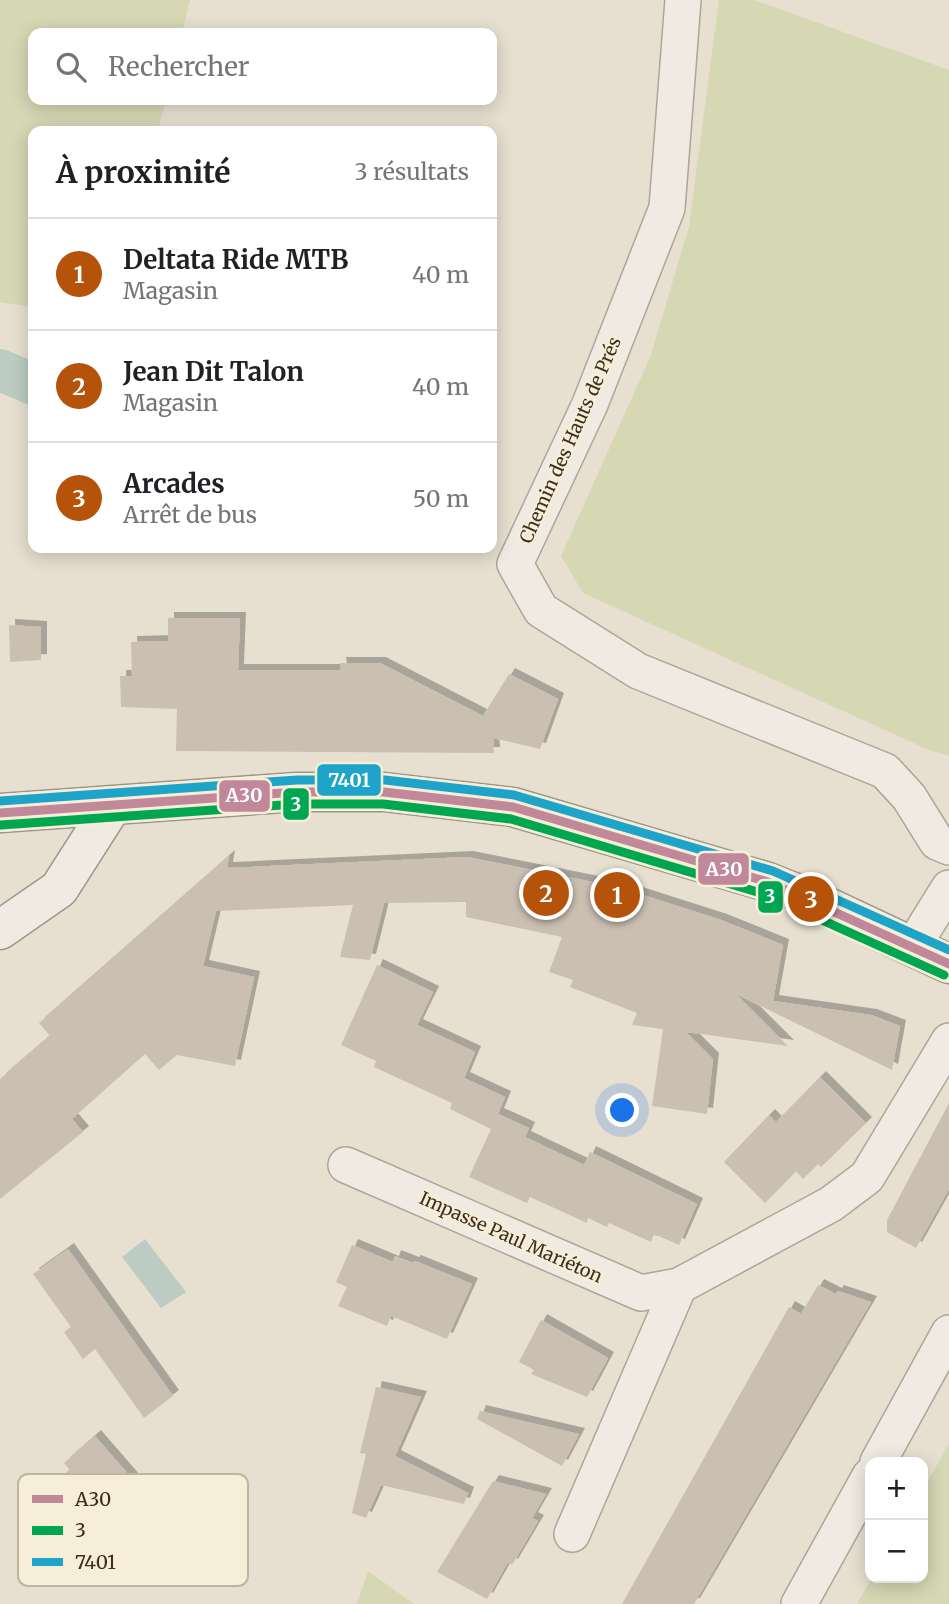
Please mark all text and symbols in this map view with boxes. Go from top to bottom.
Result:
search box [28,28,497,105]
icon: search [52,48,90,86]
text: Rechercher [108,50,250,83]
text: À proximité [56,153,231,191]
text: 3 résultats [354,157,469,186]
text: Deltata Ride MTB [123,243,348,276]
text: 1 [74,260,84,289]
text: 40 m [412,260,469,289]
text: Magasin [123,276,218,305]
street label: Chemin des Hauts de Prés [514,333,626,547]
text: Jean Dit Talon [123,355,304,388]
text: 2 [72,372,86,401]
text: 40 m [412,372,469,401]
text: Magasin [123,388,218,417]
text: Arcades [123,467,225,500]
text: 3 [72,484,86,513]
text: 50 m [413,484,469,513]
text: Arrêt de bus [123,500,257,529]
line badge: 7401 [316,763,382,797]
text: 7401 [328,768,370,792]
line badge: A30 [218,779,271,813]
text: A30 [224,783,263,807]
line badge: 3 [282,787,310,821]
text: 3 [291,792,301,816]
line badge: A30 [697,852,750,886]
text: A30 [704,857,743,881]
pin: 2 [523,867,569,919]
pin: 1 [594,869,640,921]
pin: 3 [788,873,834,925]
line badge: 3 [757,880,784,914]
text: 3 [765,884,775,908]
your location [605,1093,639,1127]
street label: Impasse Paul Mariéton [416,1186,606,1288]
map controls [865,1457,928,1583]
button: + [865,1457,928,1520]
legend [18,1474,248,1586]
text: A30 [74,1487,111,1511]
text: 3 [75,1518,86,1542]
button: − [865,1520,928,1583]
text: 7401 [75,1550,116,1574]

